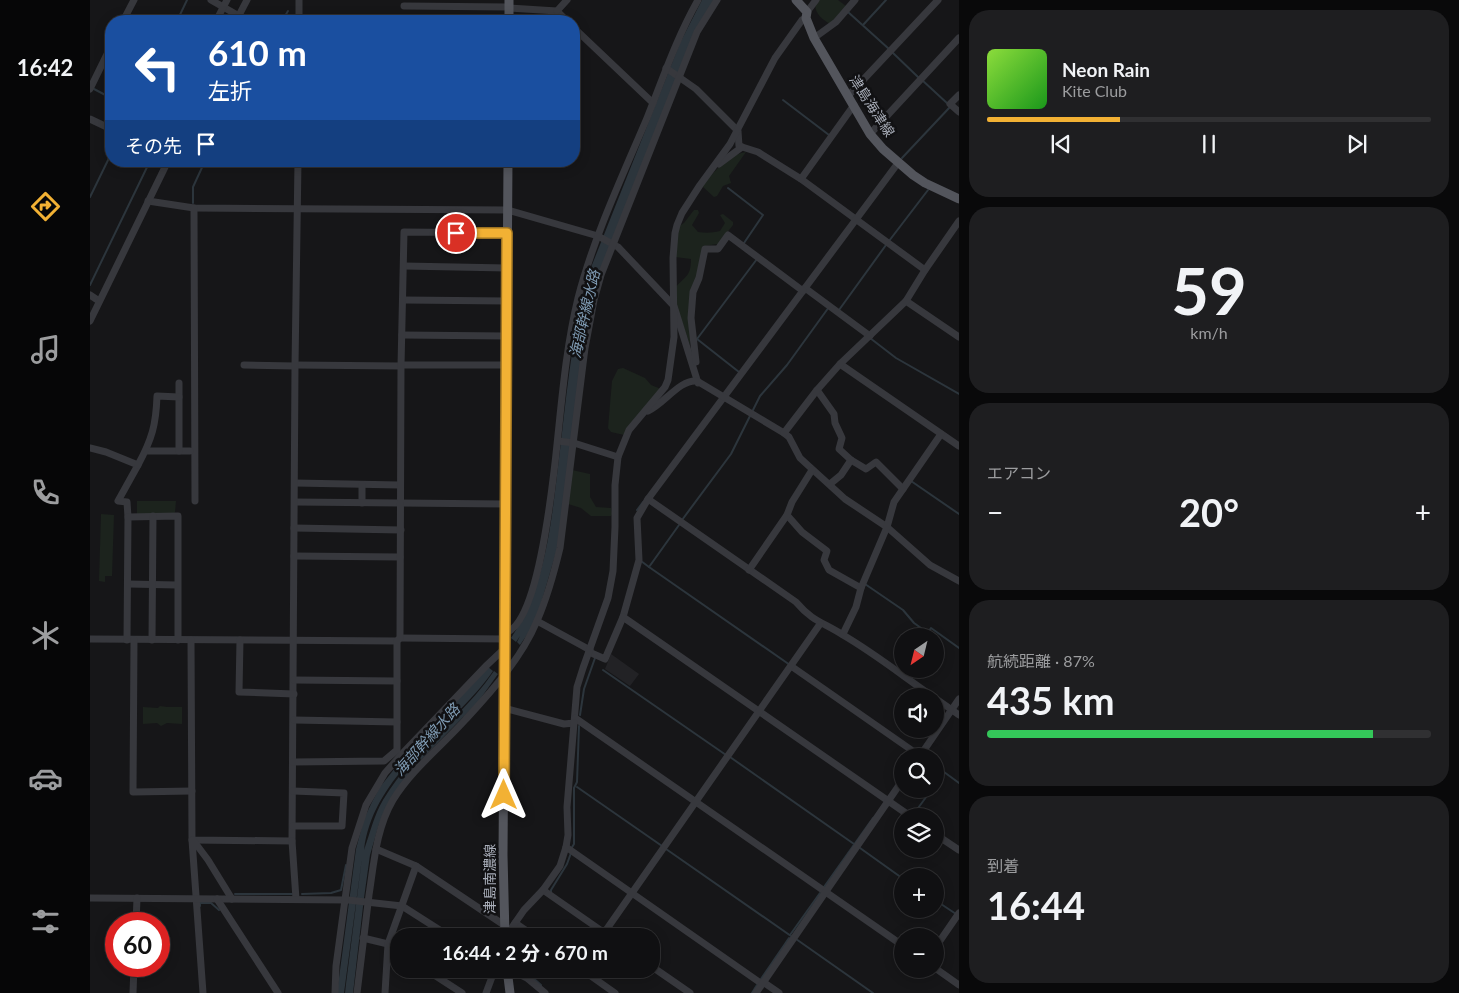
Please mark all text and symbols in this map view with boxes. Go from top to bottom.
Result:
text: 610 m [208,31,307,73]
icon: left [125,35,190,100]
text: 16:42 [17,54,73,81]
text: Neon Rain [1062,58,1150,81]
street label: 津島海津線 [846,72,899,140]
text: 左折 [208,77,252,104]
text: Kite Club [1062,81,1127,100]
icon: arrive [192,130,220,158]
icon: previous [1047,130,1075,158]
icon: pause [1195,130,1223,158]
icon: next [1343,130,1371,158]
text: その先 [125,134,182,157]
icon: directions [28,189,63,224]
pin [435,212,477,254]
icon: arrive [442,219,470,247]
text: 59 [1171,251,1247,329]
water label: 海部幹線水路 [565,266,603,360]
text: km/h [1190,323,1228,342]
icon: music [28,332,63,367]
text: エアコン [987,463,1051,482]
icon: phone [28,475,63,510]
text: 20° [1179,489,1239,535]
text: − [987,495,1003,529]
text: + [1415,495,1431,529]
icon: climate [28,618,63,653]
north arrow [894,628,944,678]
map controls [894,628,944,978]
text: 航続距離 · 87% [987,651,1095,670]
text: 435 km [987,677,1115,723]
button: sound [894,688,944,738]
water label: 海部幹線水路 [389,698,464,779]
button: search [894,748,944,798]
icon: car [28,761,63,796]
position arrow [477,768,529,820]
button: layers [894,808,944,858]
street label: 津島南濃線 [481,844,498,914]
text: 到着 [987,856,1019,875]
button: + [894,868,944,918]
text: 16:44 [987,882,1085,928]
icon: filters [28,904,63,939]
speed limit sign: 60 [105,912,170,977]
button: − [894,928,944,978]
text: 16:44 · 2 分 · 670 m [442,941,608,964]

